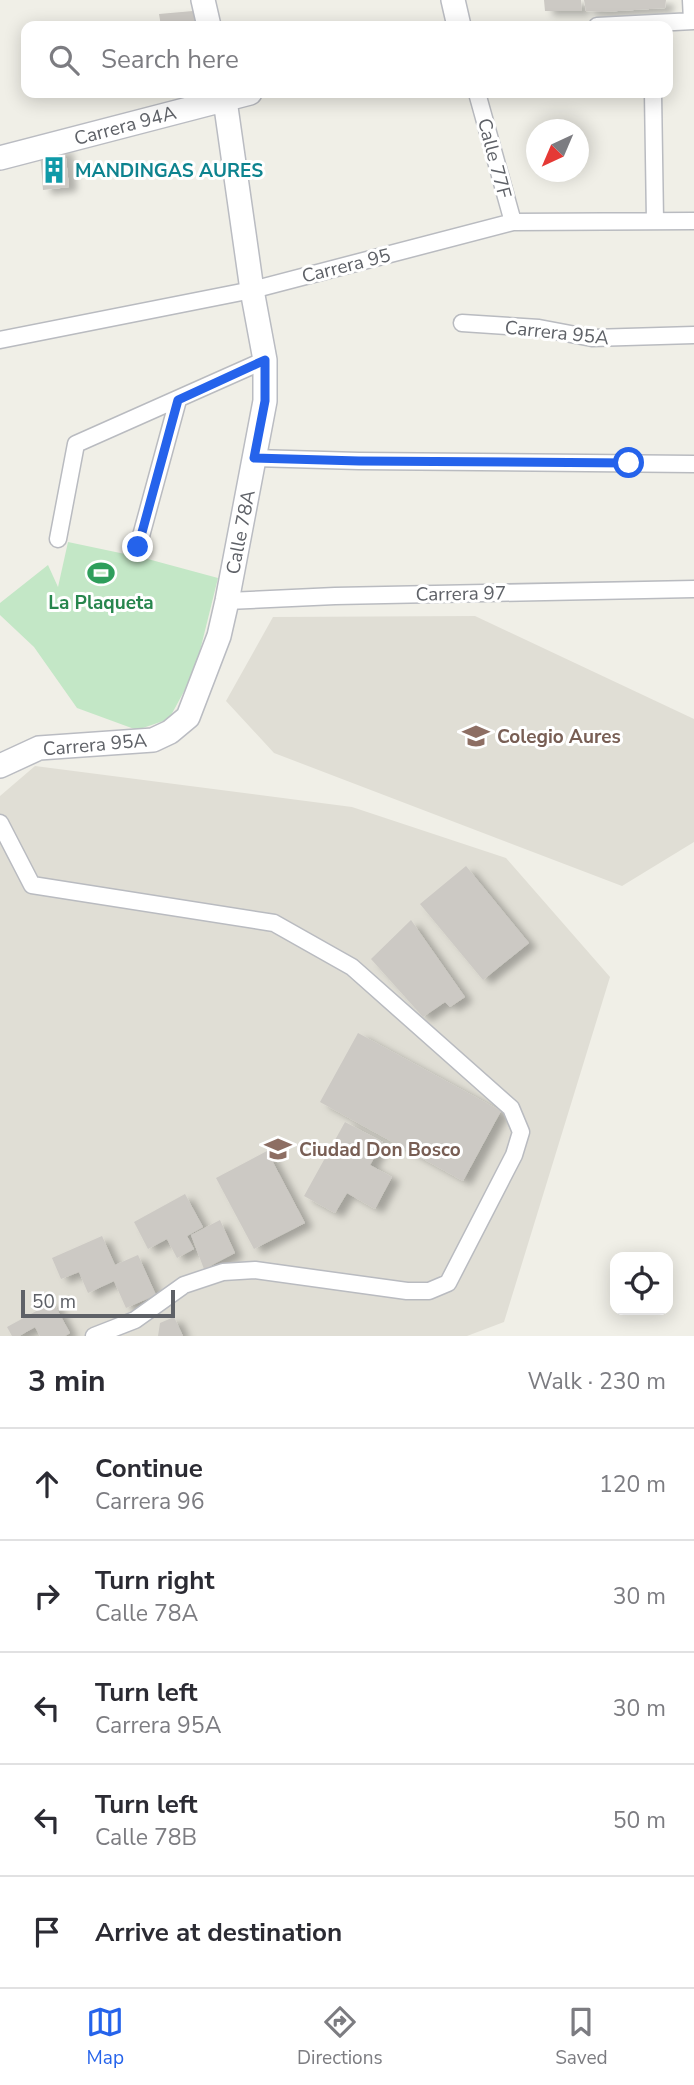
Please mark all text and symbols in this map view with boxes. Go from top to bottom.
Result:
search box [21,21,673,98]
icon: search [45,41,83,79]
text: Search here [101,42,239,77]
street label: Carrera 94A [71,100,179,152]
street label: Calle 77F [471,115,517,201]
north arrow [526,119,589,182]
building icon: MANDINGAS AURES [39,155,69,185]
place label: MANDINGAS AURES [75,158,263,184]
street label: Carrera 95 [299,242,393,290]
street label: Carrera 95A [504,315,610,351]
route start [613,447,644,478]
street label: Calle 78A [220,488,262,577]
route end [122,531,153,562]
sports icon: La Plaqueta [86,558,116,588]
street label: Carrera 97 [415,580,507,608]
place label: La Plaqueta [48,590,154,616]
school or university icon: Colegio Aures [461,721,491,751]
place label: Colegio Aures [497,724,621,750]
street label: Carrera 95A [42,727,148,762]
school or university icon: Ciudad Don Bosco [263,1134,293,1164]
place label: Ciudad Don Bosco [299,1137,461,1163]
map controls [610,1252,673,1315]
button: locate [610,1252,673,1315]
scale bar [21,1287,175,1319]
text: 50 m [32,1289,76,1315]
text: 3 min [28,1361,106,1402]
text: Walk · 230 m [527,1366,666,1397]
text: Continue [95,1451,203,1486]
icon: ahead [28,1465,66,1503]
text: 120 m [599,1469,666,1500]
text: Carrera 96 [95,1486,205,1517]
text: Turn right [95,1563,214,1598]
icon: right [28,1577,66,1615]
text: 30 m [613,1581,666,1612]
text: Calle 78A [95,1598,198,1629]
text: Turn left [95,1675,198,1710]
icon: left [28,1689,66,1727]
text: 30 m [613,1693,666,1724]
text: Carrera 95A [95,1710,221,1741]
text: Turn left [95,1787,198,1822]
icon: left [28,1801,66,1839]
text: 50 m [613,1805,666,1836]
text: Calle 78B [95,1822,197,1853]
icon: arrive [28,1913,66,1951]
text: Arrive at destination [95,1915,342,1950]
tab: Map [86,2003,124,2071]
tab: Directions [297,2003,383,2071]
tab: Saved [555,2003,608,2071]

